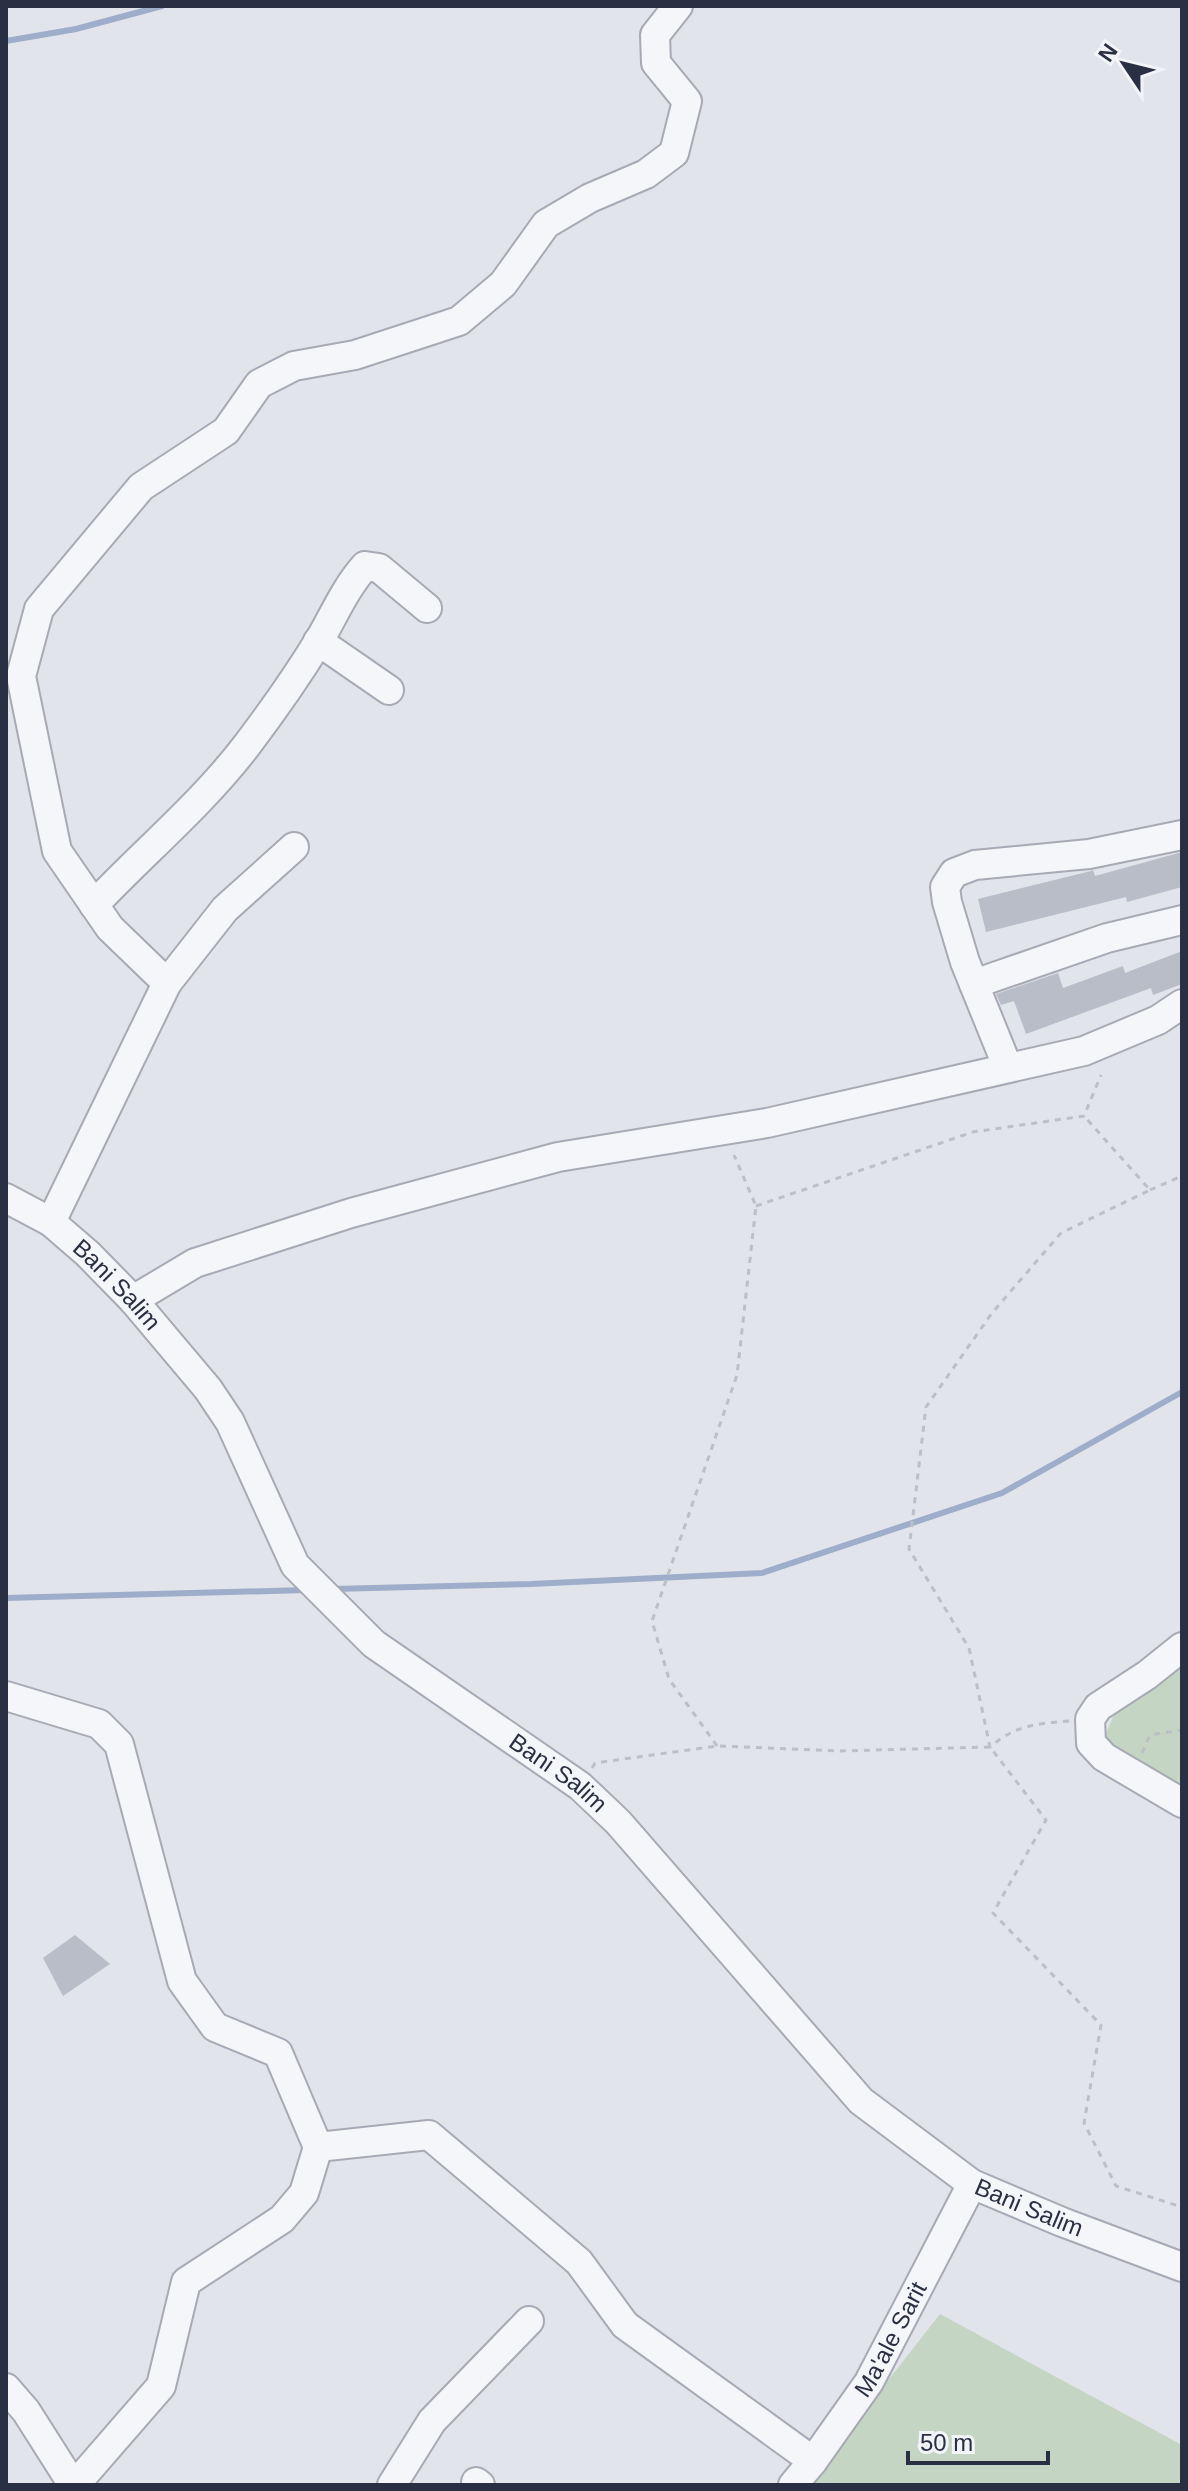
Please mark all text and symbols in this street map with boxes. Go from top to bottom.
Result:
north arrow [1084,24,1164,104]
text: N [1093,39,1123,66]
street label: Bani Salim [68,1233,166,1335]
street label: Bani Salim [505,1728,613,1818]
street label: Bani Salim [971,2173,1087,2242]
street label: Ma'ale Sarit [849,2277,932,2402]
scale bar [908,2415,1048,2465]
text: 50 m [920,2429,973,2456]

